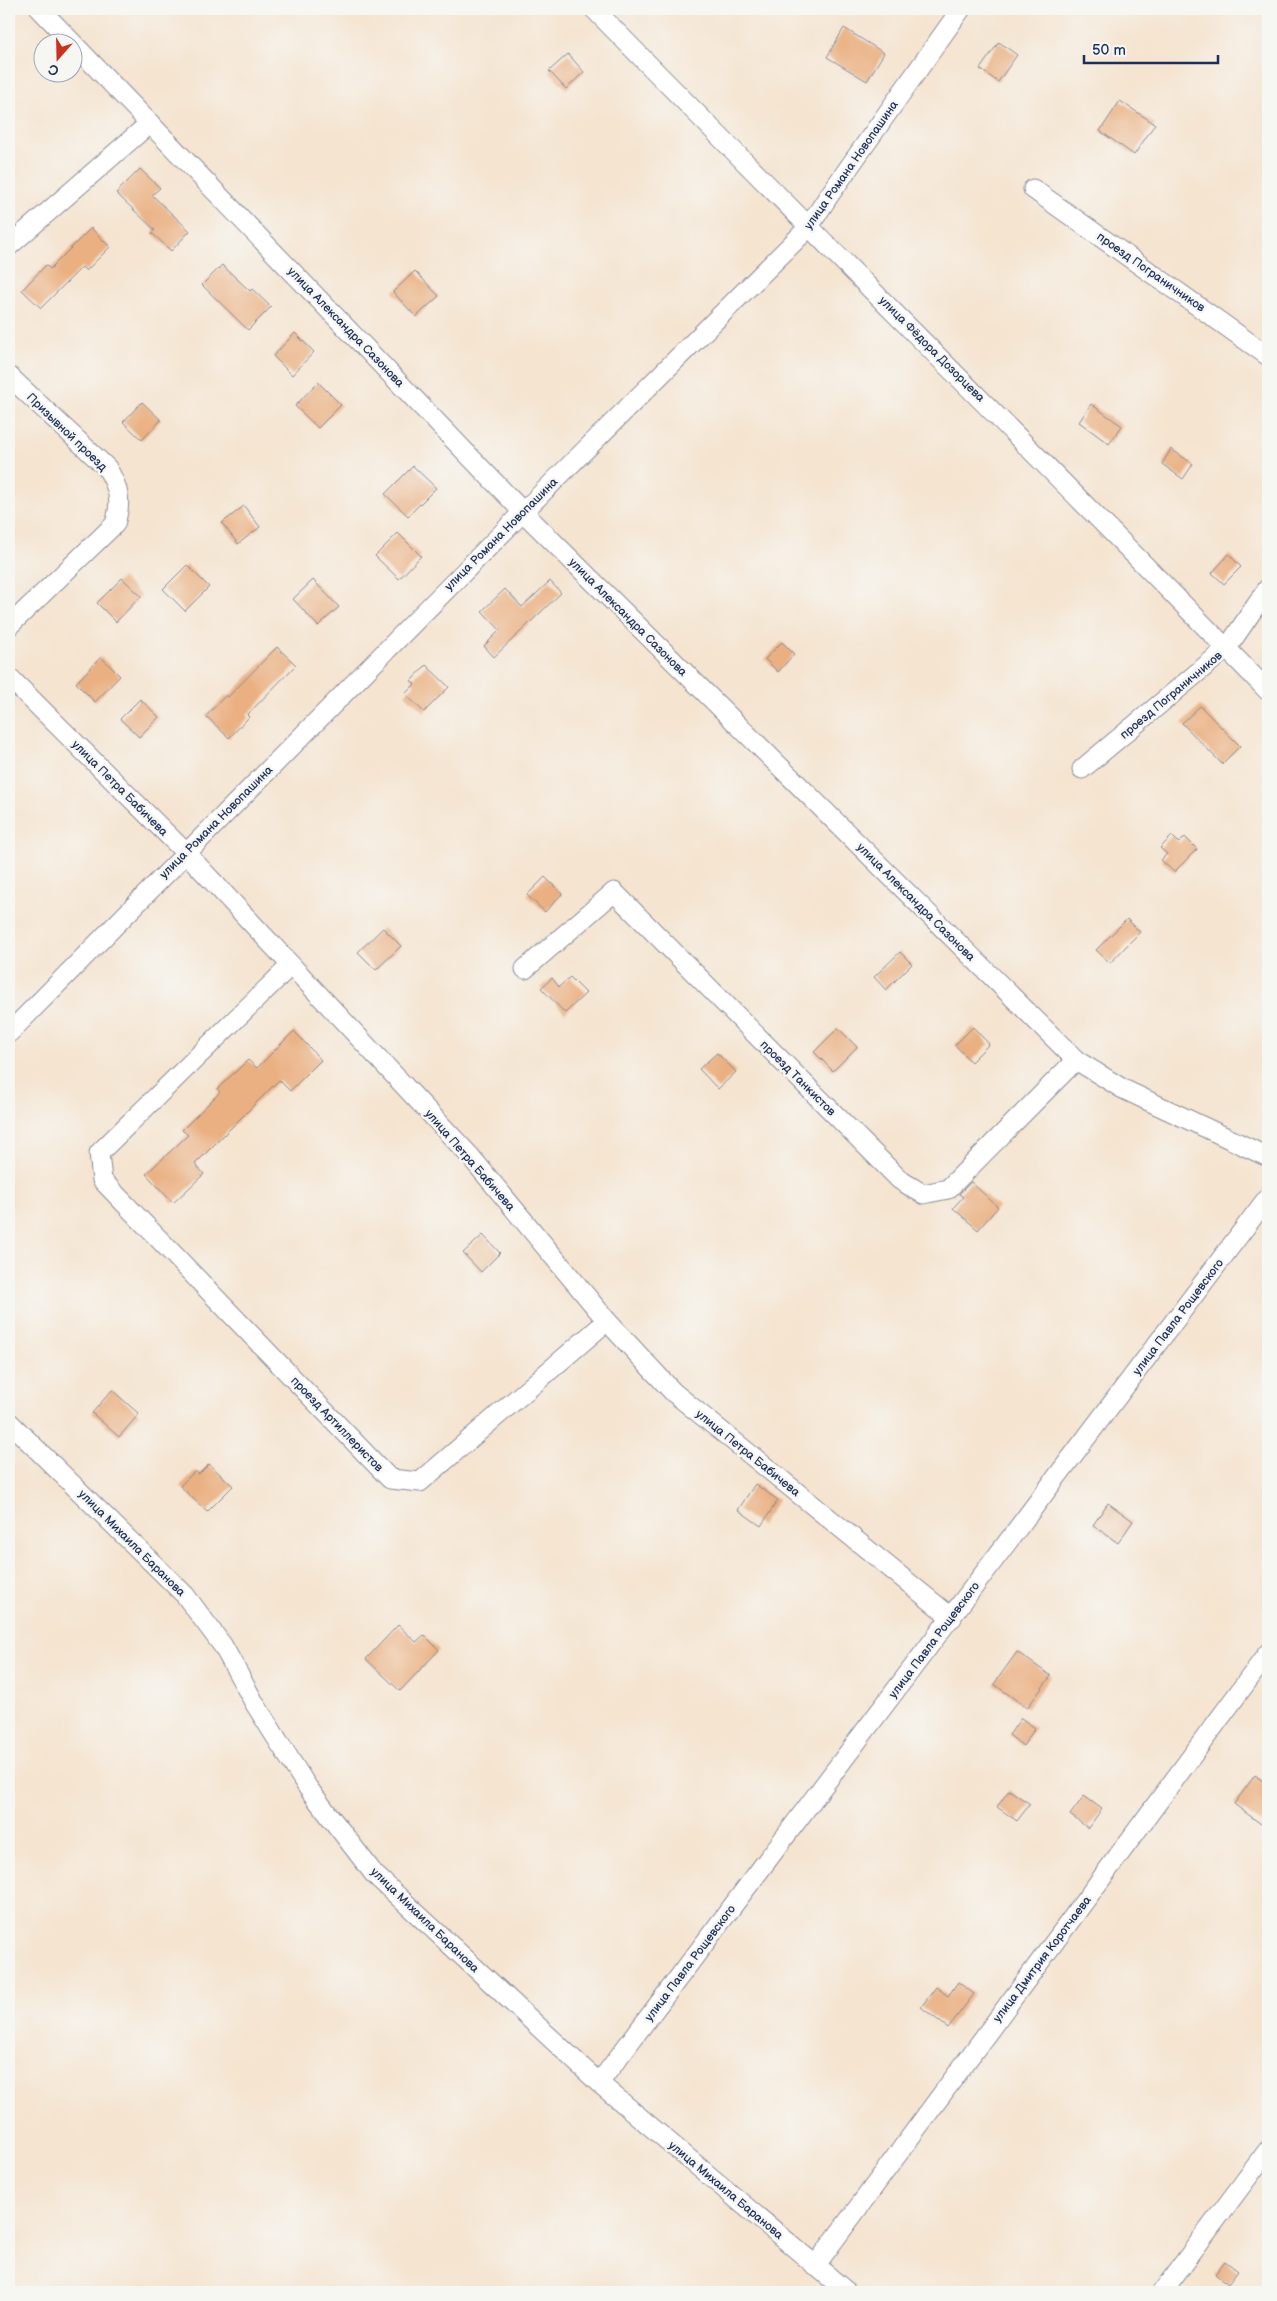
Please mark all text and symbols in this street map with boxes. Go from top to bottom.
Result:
north arrow [32,32,82,82]
scale bar [1084,32,1218,64]
text: 50 m [1092,41,1126,60]
text: С [46,60,61,79]
street label: улица Романа Новопашина [801,98,902,233]
street label: проезд Пограничников [1094,229,1208,316]
street label: улица Александра Сазонова [284,264,407,391]
street label: улица Фёдора Дозорцева [876,293,988,405]
street label: Призывной проезд [23,390,110,475]
street label: улица Романа Новопашина [442,475,561,594]
street label: улица Александра Сазонова [565,555,690,680]
street label: проезд Пограничников [1117,648,1226,742]
street label: улица Петра Бабичева [68,737,171,840]
street label: улица Романа Новопашина [157,763,276,882]
street label: улица Александра Сазонова [853,840,978,965]
street label: проезд Танкистов [757,1037,839,1120]
street label: улица Петра Бабичева [421,1106,518,1214]
street label: улица Павла Рощевского [1130,1256,1227,1378]
street label: проезд Артиллеристов [287,1374,387,1476]
street label: улица Петра Бабичева [693,1407,803,1500]
street label: улица Михаила Баранова [75,1487,188,1600]
street label: улица Павла Рощевского [886,1579,983,1701]
street label: улица Михаила Баранова [367,1865,482,1976]
street label: улица Дмитрия Коротчаева [990,1893,1095,2025]
street label: улица Павла Рощевского [642,1902,739,2024]
street label: улица Михаила Баранова [665,2138,786,2243]

